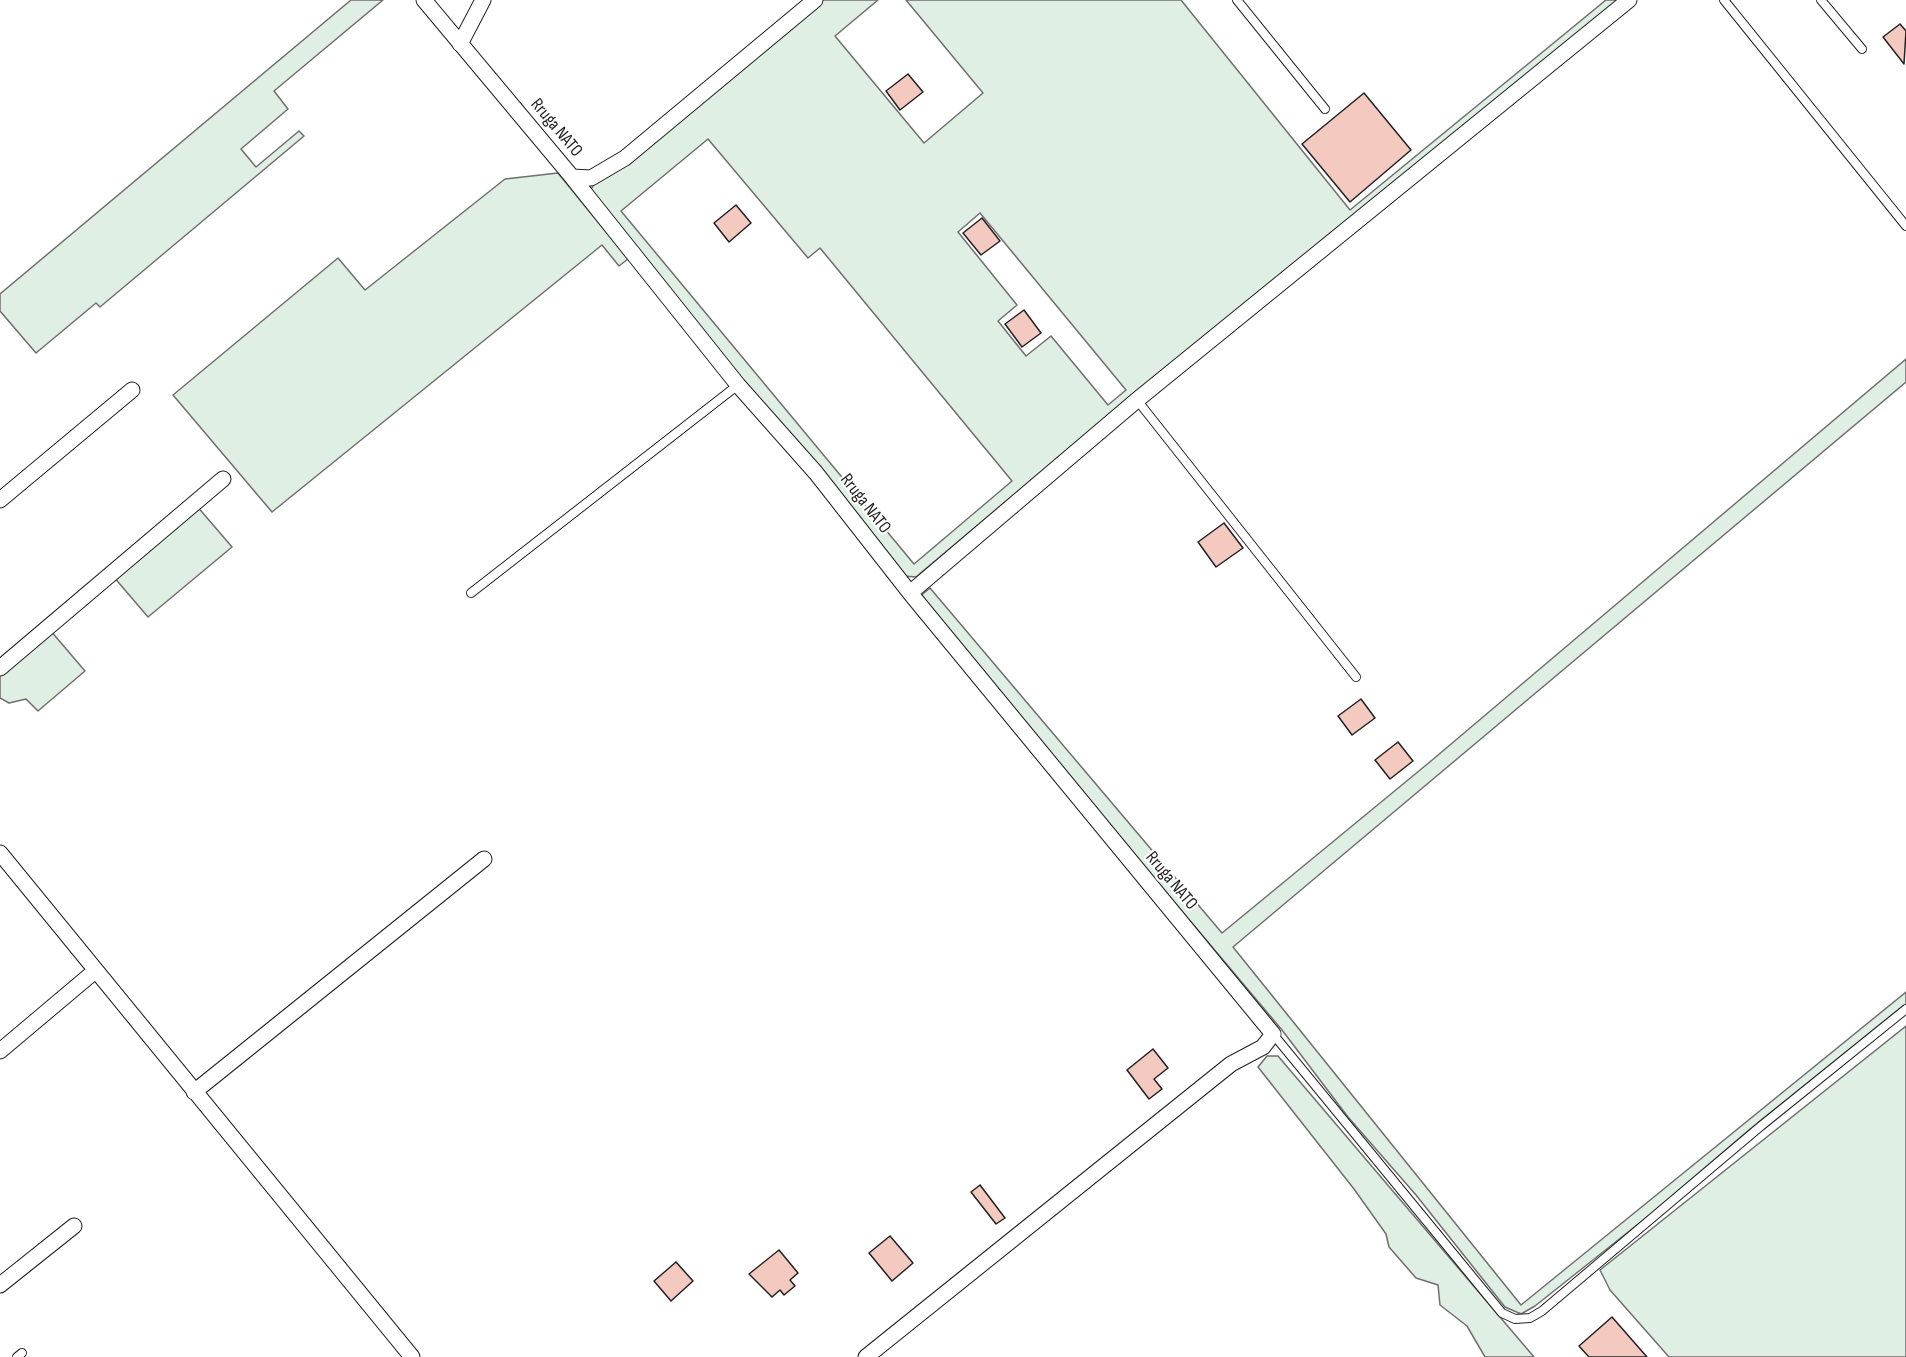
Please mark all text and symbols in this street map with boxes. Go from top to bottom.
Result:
street label: Rruga NATO [525,94,587,162]
street label: Rruga NATO [835,470,895,538]
street label: Rruga NATO [1140,847,1202,915]

